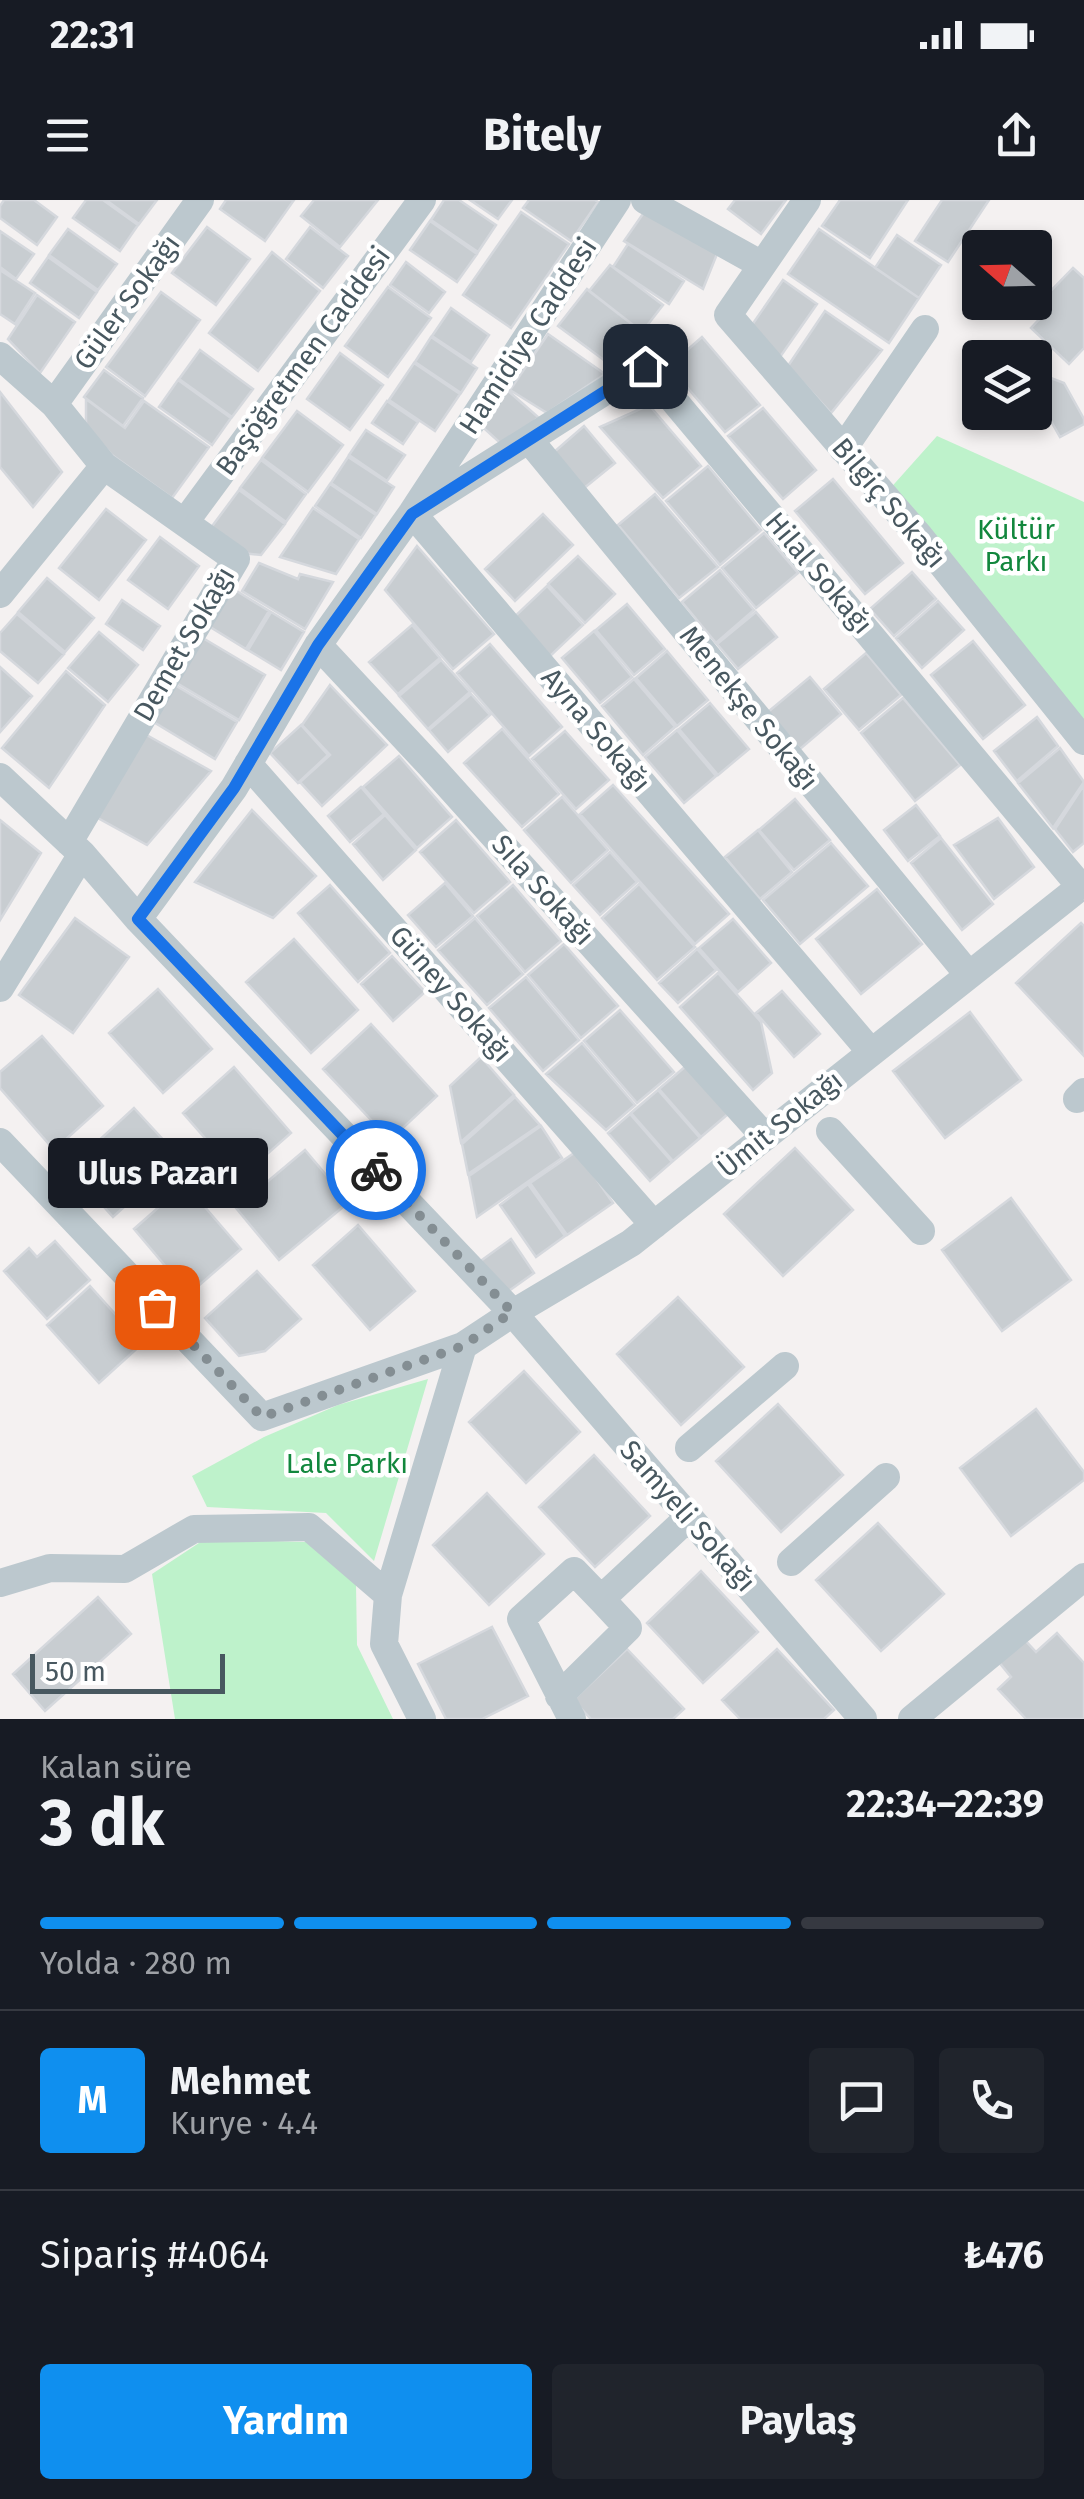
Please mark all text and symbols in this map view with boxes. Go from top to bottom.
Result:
text: 22:31 [50,12,136,58]
icon: menu [40,108,95,163]
text: Bitely [483,108,601,162]
icon: share [989,108,1044,163]
street label: Güler Sokağı [67,228,187,376]
north arrow [962,230,1052,320]
map controls [962,230,1052,430]
street label: Hamidiye Caddesi [452,232,604,440]
street label: Başöğretmen Caddesi [209,240,397,482]
pin [603,324,688,409]
icon: home [618,339,673,394]
button: layers [962,340,1052,430]
street label: Bilgiç Sokağı [825,431,953,575]
street label: Hilal Sokağı [759,506,879,640]
park label: Kültür Parkı [977,513,1055,578]
street label: Demet Sokağı [126,561,242,727]
street label: Menekşe Sokağı [673,619,825,797]
street label: Ayna Sokağı [535,661,657,799]
street label: Sıla Sokağı [485,828,601,952]
street label: Güney Sokağı [383,919,519,1069]
street label: Ümit Sokağı [711,1064,849,1184]
courier [326,1120,426,1220]
callout: Ulus Pazarı [47,1137,267,1207]
icon: bike [349,1143,404,1198]
text: Ulus Pazarı [78,1154,238,1192]
pin [115,1265,200,1350]
icon: bag [130,1280,185,1335]
street label: Samyeli Sokağı [613,1434,763,1598]
park label: Lale Parkı [286,1447,408,1480]
scale bar [30,1649,225,1694]
text: 50 m [45,1655,106,1688]
text: Kalan süre [40,1748,192,1786]
text: 22:34–22:39 [846,1781,1044,1827]
text: 3 dk [40,1784,164,1862]
text: Yolda · 280 m [40,1944,232,1982]
button: chat [809,2048,914,2153]
button: phone [939,2048,1044,2153]
text: Mehmet [170,2058,311,2104]
text: M [78,2077,107,2123]
text: Kurye · 4.4 [170,2104,318,2142]
text: Sipariş #4064 [40,2232,269,2278]
text: ₺476 [963,2232,1044,2278]
button: Yardım [40,2364,532,2479]
button: Paylaş [552,2364,1044,2479]

